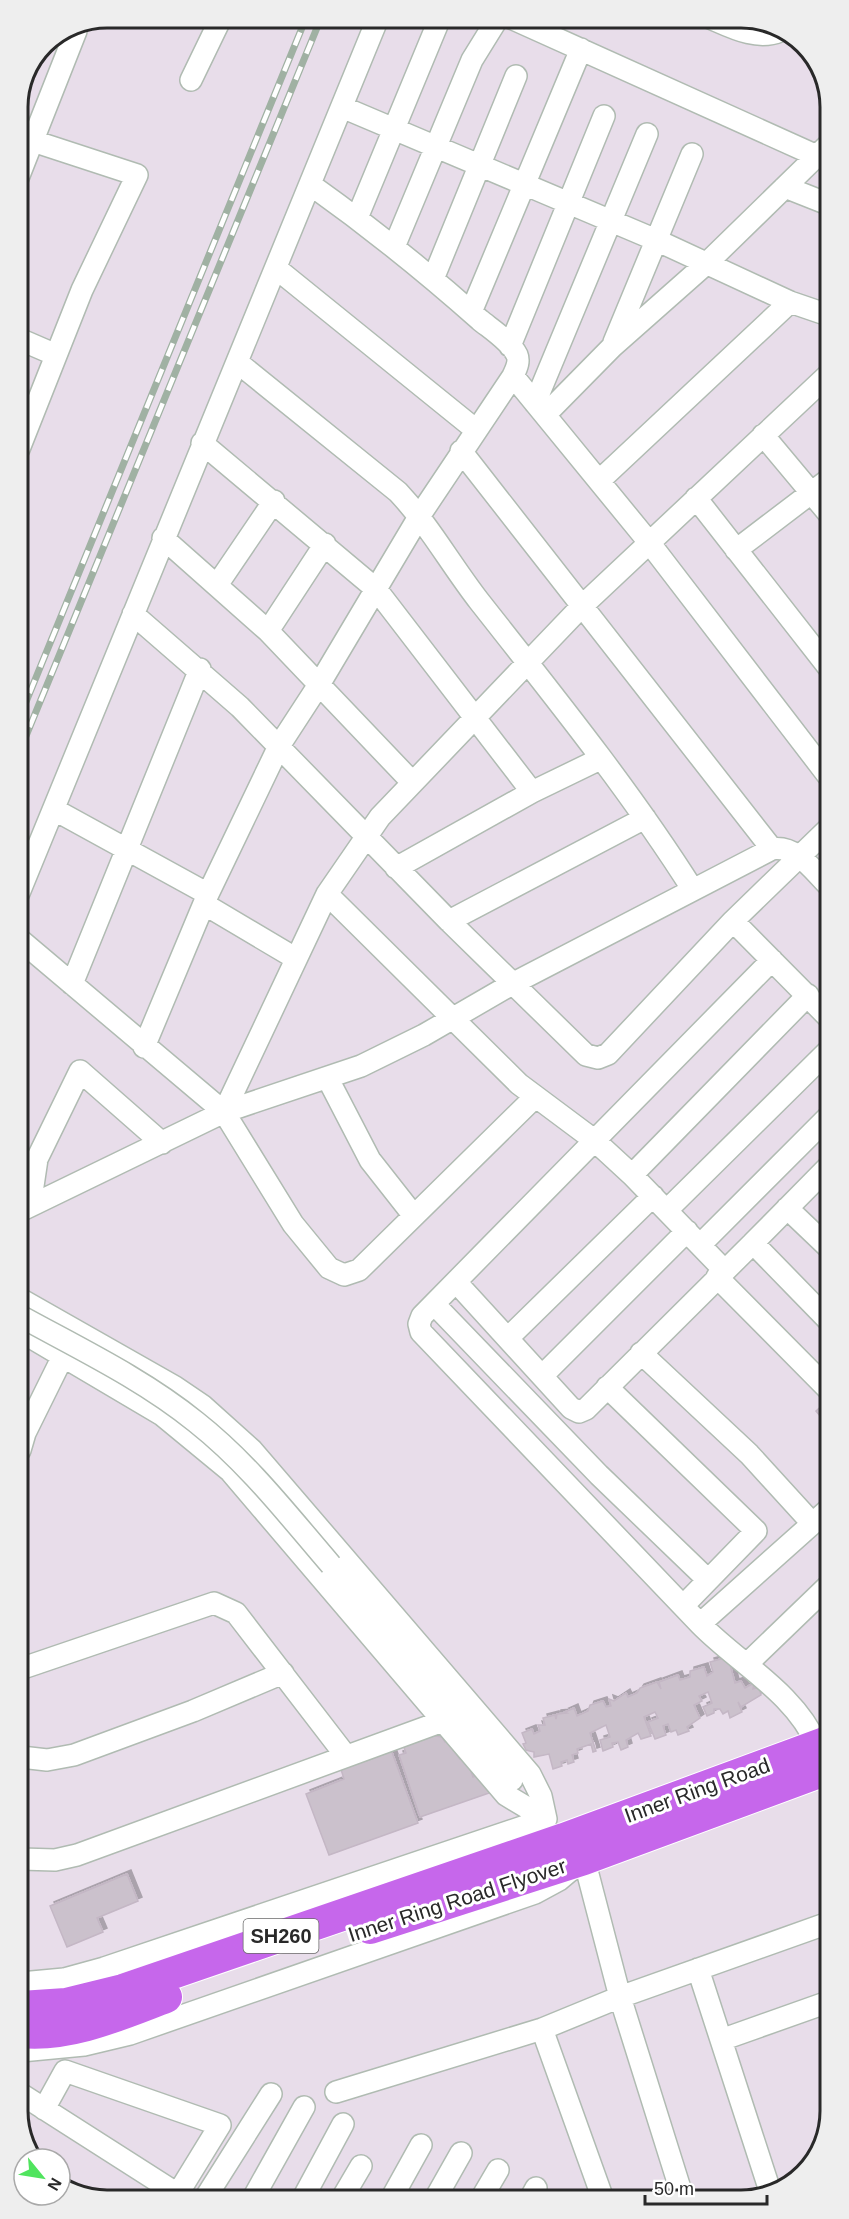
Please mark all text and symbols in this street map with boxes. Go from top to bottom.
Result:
street label: Inner Ring Road [621,1753,773,1827]
street label: Inner Ring Road Flyover [345,1854,569,1946]
road number: SH260 [244,1919,318,1953]
north arrow [12,2147,72,2207]
scale bar [645,2168,766,2206]
text: N [44,2175,65,2194]
text: 50 m [654,2179,694,2199]

